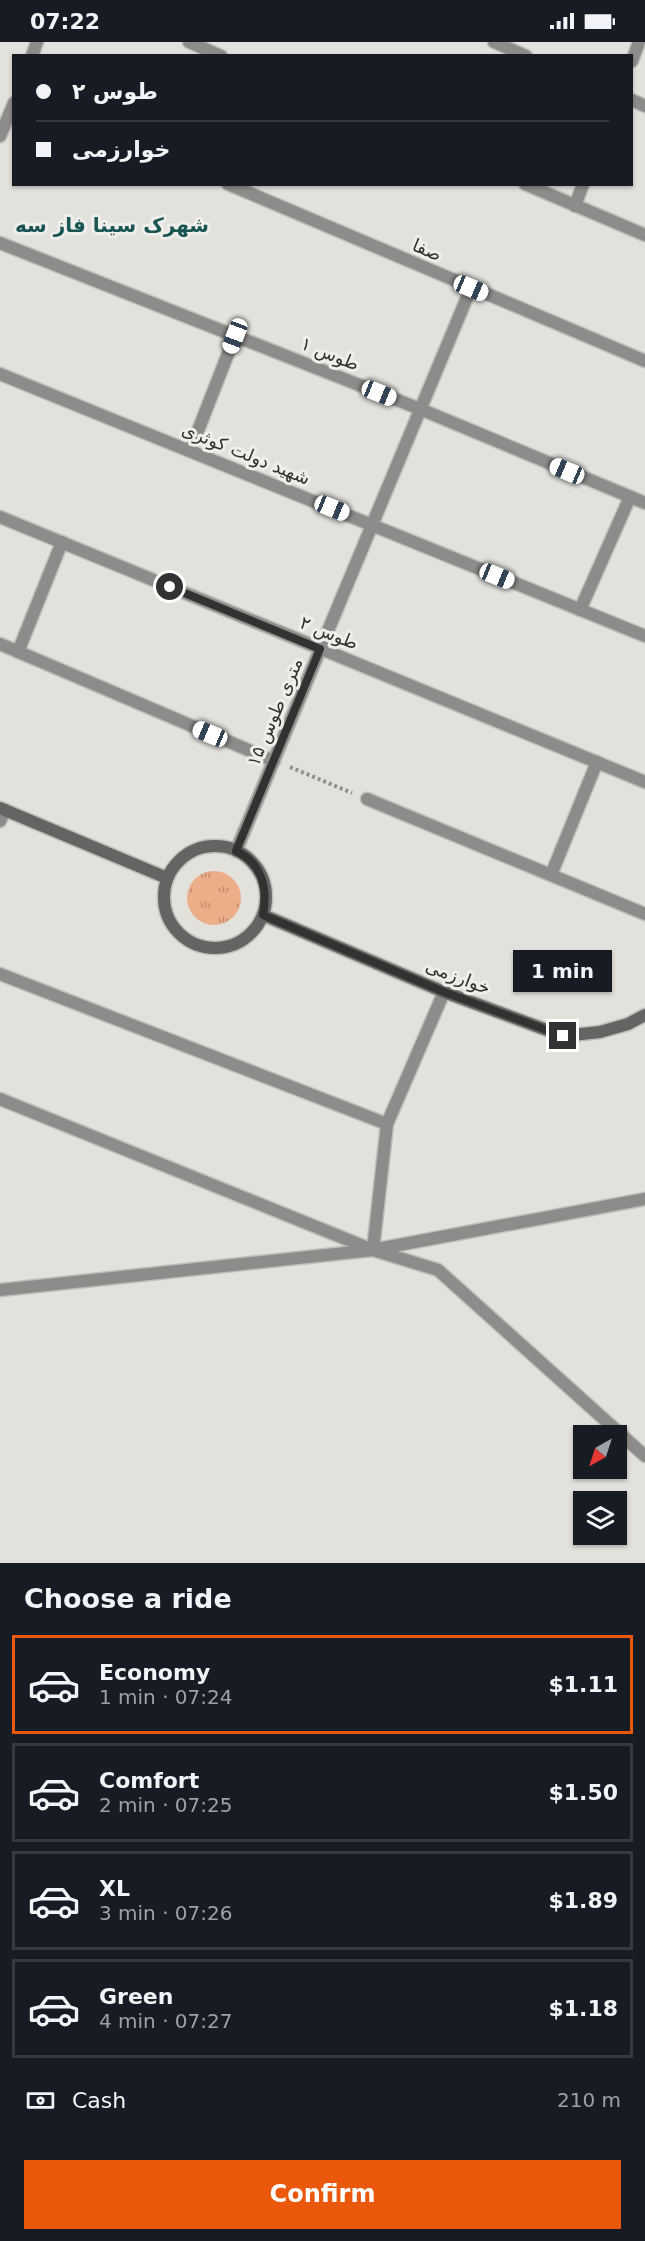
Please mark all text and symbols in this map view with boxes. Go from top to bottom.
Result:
text: 07:22 [30,9,100,34]
text: طوس ۲ [72,79,158,104]
text: خوارزمی [72,137,170,162]
district label: شهرک سینا فاز سه [15,213,209,237]
street label: صفا [409,234,445,265]
car [451,273,491,303]
car [220,316,250,356]
street label: طوس ۱ [298,332,362,376]
car [359,378,399,408]
street label: شهید دولت کوثری [179,418,313,490]
car [547,456,587,486]
car [312,493,352,523]
car [477,561,517,591]
route start [156,573,183,600]
street label: طوس ۲ [297,611,361,655]
street label: ۱۵ متری طوس [242,655,308,769]
car [190,719,230,749]
callout: 1 min [514,949,612,991]
street label: خوارزمی [423,955,493,999]
text: 1 min [531,959,594,983]
route end [549,1022,576,1049]
north arrow [573,1425,627,1479]
map controls [573,1425,627,1545]
button: layers [573,1491,627,1545]
text: Choose a ride [24,1583,232,1614]
icon: car [27,1658,81,1712]
text: Economy [99,1660,210,1685]
text: $1.11 [548,1672,618,1697]
text: 1 min · 07:24 [99,1685,233,1709]
icon: car [27,1766,81,1820]
text: Comfort [99,1768,199,1793]
text: $1.50 [548,1780,618,1805]
text: 2 min · 07:25 [99,1793,233,1817]
icon: car [27,1874,81,1928]
text: XL [99,1876,130,1901]
text: $1.89 [548,1888,618,1913]
text: 3 min · 07:26 [99,1901,233,1925]
icon: car [27,1982,81,2036]
text: Green [99,1984,173,2009]
text: $1.18 [548,1996,618,2021]
text: 4 min · 07:27 [99,2009,233,2033]
icon: cash [24,2084,57,2117]
text: Cash [72,2088,126,2113]
text: 210 m [557,2088,621,2112]
button: Confirm [24,2160,621,2229]

